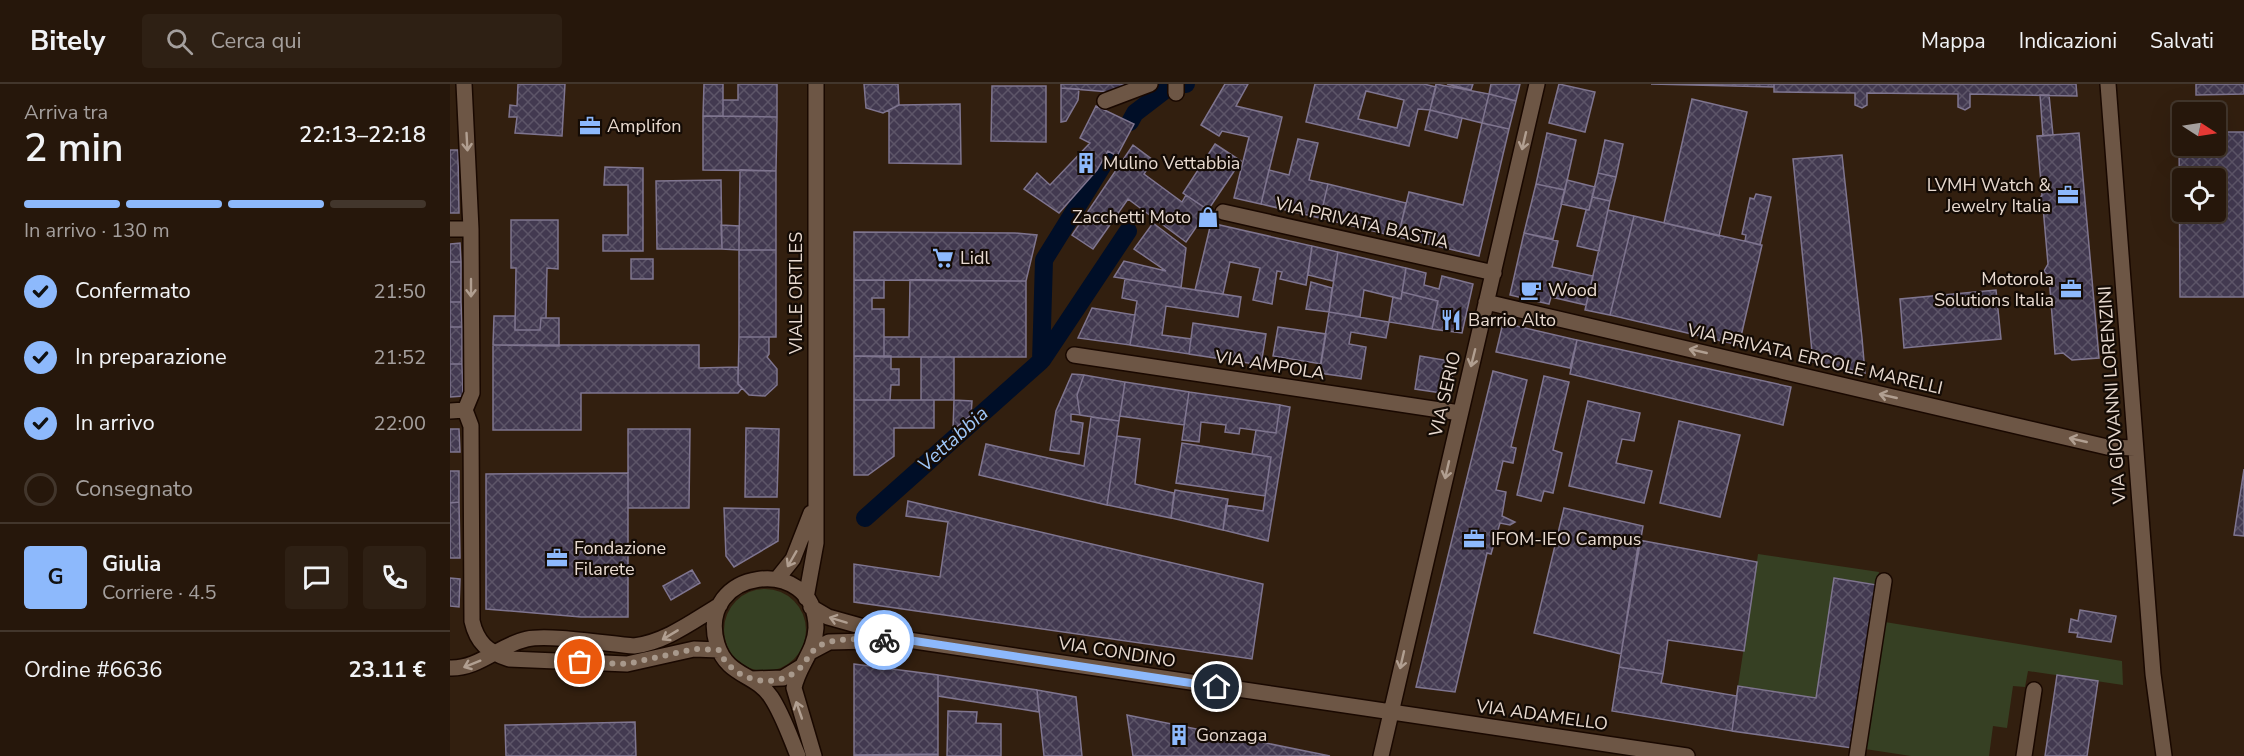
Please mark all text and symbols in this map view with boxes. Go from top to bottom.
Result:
search box [142,14,562,68]
text: Bitely [30,22,106,60]
icon: search [163,25,196,58]
text: Cerca qui [211,26,302,56]
text: Mappa [1921,27,1986,55]
text: Indicazioni [2019,27,2117,55]
text: Salvati [2150,27,2214,55]
text: Arriva tra [24,99,108,126]
north arrow [2172,102,2226,156]
map controls [2172,102,2226,222]
office icon: Amplifon [578,114,602,138]
place label: Amplifon [607,114,682,138]
text: 22:13–22:18 [299,120,426,150]
text: 2 min [24,122,123,175]
one-way arrow [1518,131,1529,150]
one-way arrow [461,132,472,152]
building icon: Mulino Vettabbia [1074,151,1098,175]
place label: Mulino Vettabbia [1103,151,1240,175]
button: locate [2172,168,2226,222]
place label: LVMH Watch & Jewelry Italia [1927,173,2052,218]
office icon: LVMH Watch & Jewelry Italia [2056,183,2080,207]
street label: VIA PRIVATA BASTIA [1272,191,1451,255]
place label: Zacchetti Moto [1072,205,1191,229]
shop icon: Zacchetti Moto [1196,205,1220,229]
text: In arrivo · 130 m [24,217,170,244]
street label: VIALE ORTLES [784,232,808,355]
supermarket icon: Lidl [931,246,955,270]
place label: Lidl [960,246,990,270]
place label: Motorola Solutions Italia [1934,267,2054,312]
icon: check [24,275,57,308]
text: Confermato [75,276,191,306]
one-way arrow [465,277,477,297]
office icon: Motorola Solutions Italia [2059,277,2083,301]
text: 21:50 [373,278,426,305]
cafe icon: Wood [1519,278,1543,302]
place label: Wood [1548,278,1597,302]
street label: VIA GIOVANNI LORENZINI [2092,285,2132,506]
restaurant icon: Barrio Alto [1439,308,1463,332]
place label: Barrio Alto [1468,308,1556,332]
street label: VIA PRIVATA ERCOLE MARELLI [1684,318,1945,400]
icon: check [24,341,57,374]
text: In preparazione [75,342,227,372]
text: 21:52 [373,344,426,371]
street label: VIA AMPOLA [1212,344,1327,386]
one-way arrow [1689,345,1708,357]
one-way arrow [1467,347,1478,367]
street label: VIA SERIO [1423,349,1466,440]
one-way arrow [1879,389,1898,401]
water label: Vettabbia [912,400,994,478]
icon: check [24,407,57,440]
text: In arrivo [75,408,155,438]
text: 22:00 [373,410,426,437]
one-way arrow [2069,434,2088,445]
one-way arrow [1440,461,1452,480]
text: Consegnato [75,474,193,504]
office icon: IFOM-IEO Campus [1462,527,1486,551]
place label: IFOM-IEO Campus [1491,527,1642,551]
place label: Fondazione Filarete [574,536,666,581]
button: chat [285,546,348,609]
button: phone [363,546,426,609]
office icon: Fondazione Filarete [545,546,569,570]
text: Giulia [102,549,161,579]
one-way arrow [786,550,798,567]
text: G [47,562,64,592]
text: Corriere · 4.5 [102,579,217,606]
courier [854,610,914,670]
one-way arrow [829,614,848,625]
icon: bike [868,624,901,657]
one-way arrow [662,629,679,641]
street label: VIA CONDINO [1056,631,1177,673]
pin [554,636,605,687]
icon: bag [563,645,596,678]
one-way arrow [1396,650,1408,669]
text: Ordine #6636 [24,655,162,685]
text: 23.11 € [349,655,426,685]
one-way arrow [464,659,482,670]
pin [1191,661,1242,712]
icon: home [1200,670,1233,703]
street label: VIA ADAMELLO [1474,694,1609,736]
one-way arrow [793,701,804,720]
building icon: Gonzaga [1167,723,1191,747]
place label: Gonzaga [1196,723,1267,747]

